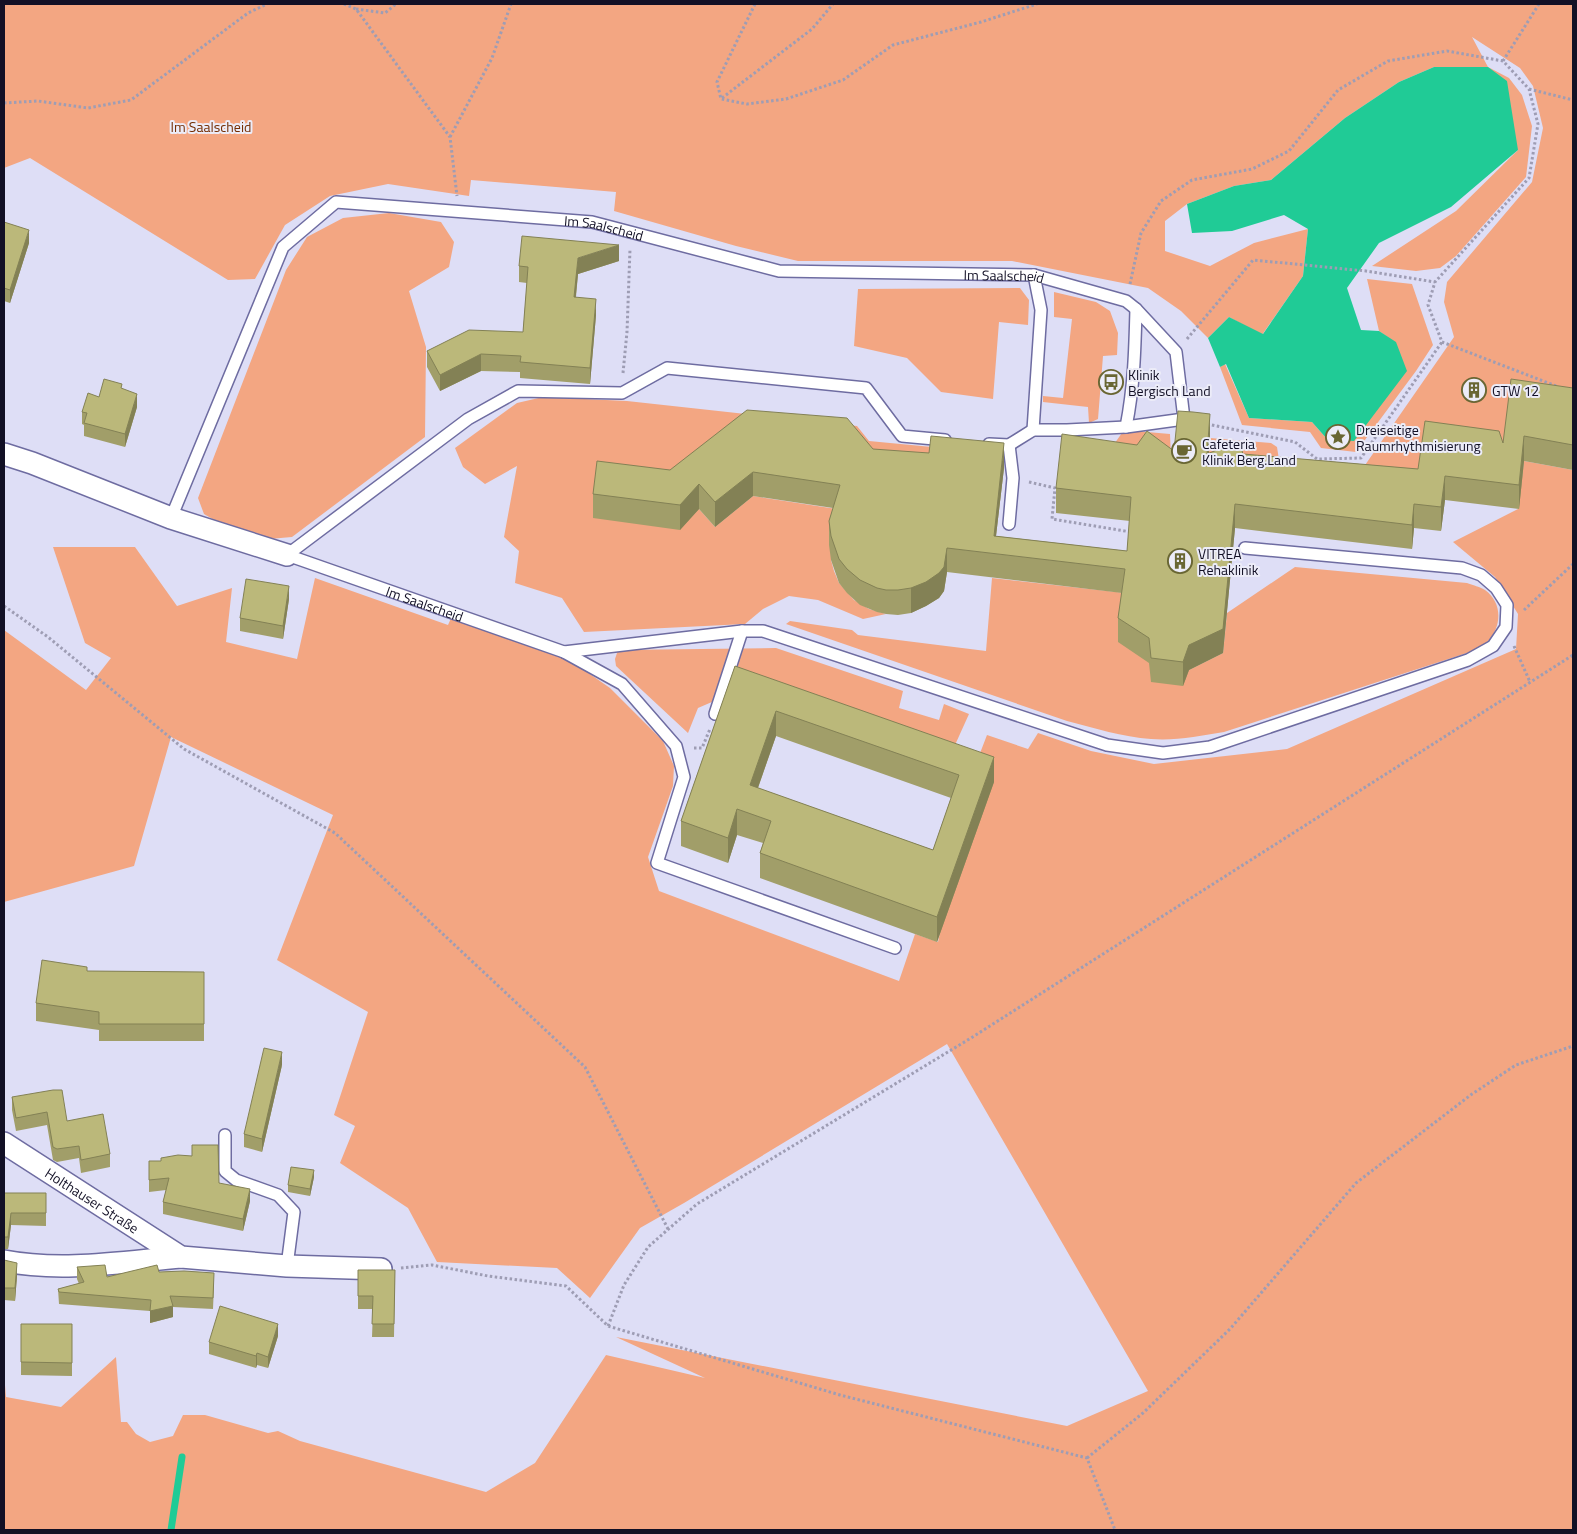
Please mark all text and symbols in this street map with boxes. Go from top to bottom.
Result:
park label: Im Saalscheid [171,116,251,137]
street label: Im Saalscheid [563,209,646,246]
street label: Im Saalscheid [964,263,1047,288]
place label: Klinik Bergisch Land [1128,364,1211,401]
bus stop icon: Klinik Bergisch Land [1098,369,1124,395]
building icon: GTW 12 [1461,377,1487,403]
place label: GTW 12 [1492,380,1539,401]
place label: Dreiseitige Raumrhythmisierung [1356,419,1481,456]
place icon: Dreiseitige Raumrhythmisierung [1325,424,1351,450]
place label: Cafeteria Klinik Berg.Land [1202,433,1296,470]
cafe icon: Cafeteria Klinik Berg.Land [1171,438,1197,464]
place label: VITREA Rehaklinik [1198,543,1259,580]
building icon: VITREA Rehaklinik [1167,548,1193,574]
street label: Im Saalscheid [383,580,466,627]
street label: Holthauser Straße [41,1162,143,1238]

